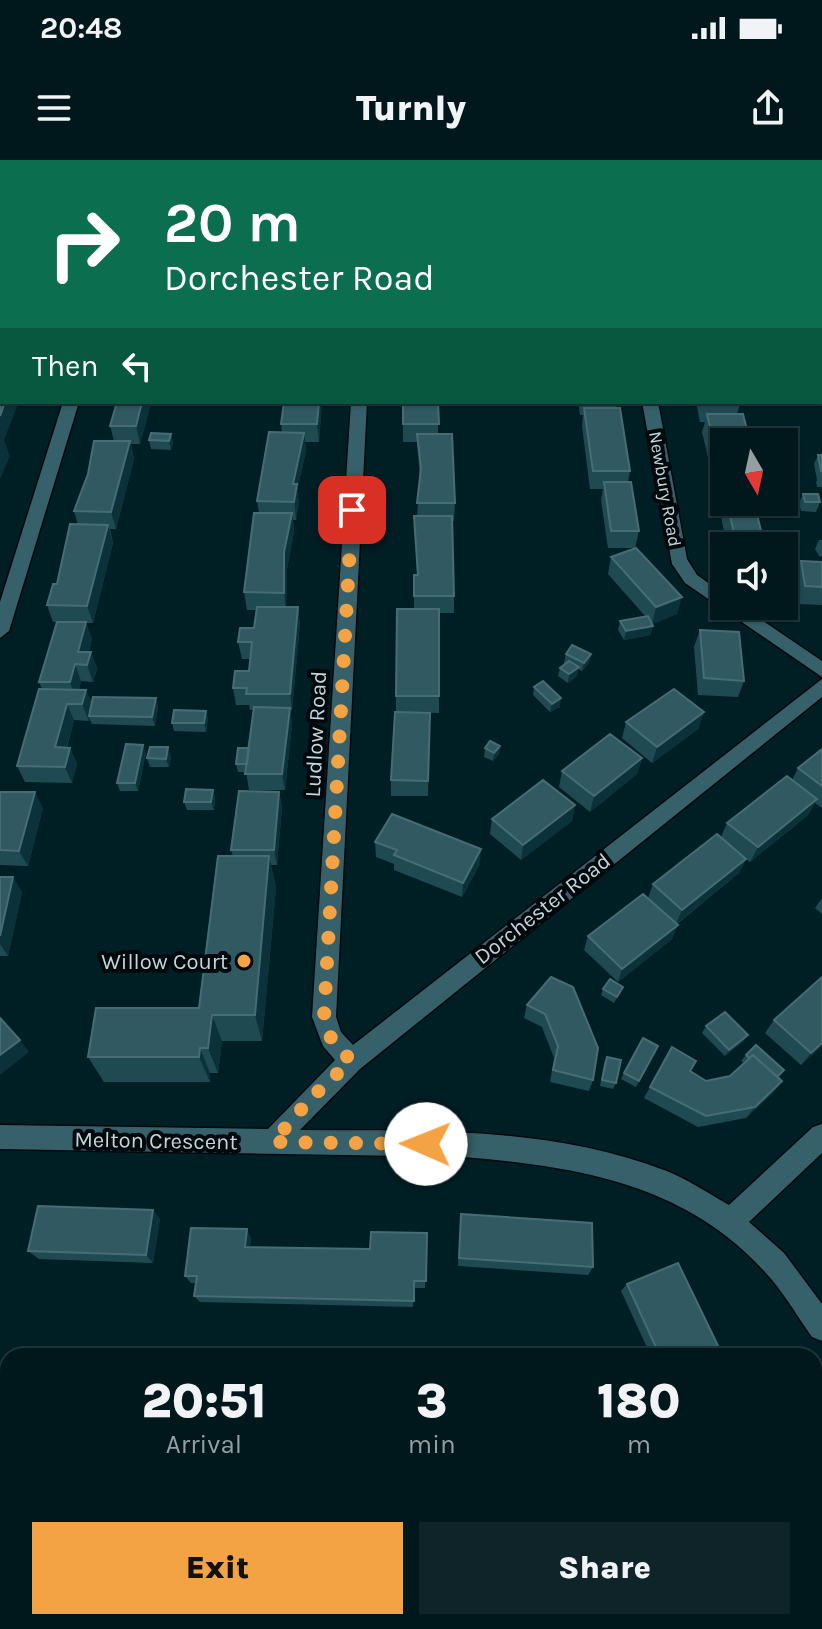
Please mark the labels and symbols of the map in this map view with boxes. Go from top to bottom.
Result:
north arrow [710,428,798,516]
street label: Newbury Road [644,430,686,548]
pin [318,476,386,544]
street label: Ludlow Road [300,670,332,798]
street label: Dorchester Road [469,848,616,970]
place label: Willow Court [101,949,228,975]
marker: Willow Court [235,952,253,970]
position arrow [384,1102,468,1186]
street label: Melton Crescent [74,1127,238,1155]

